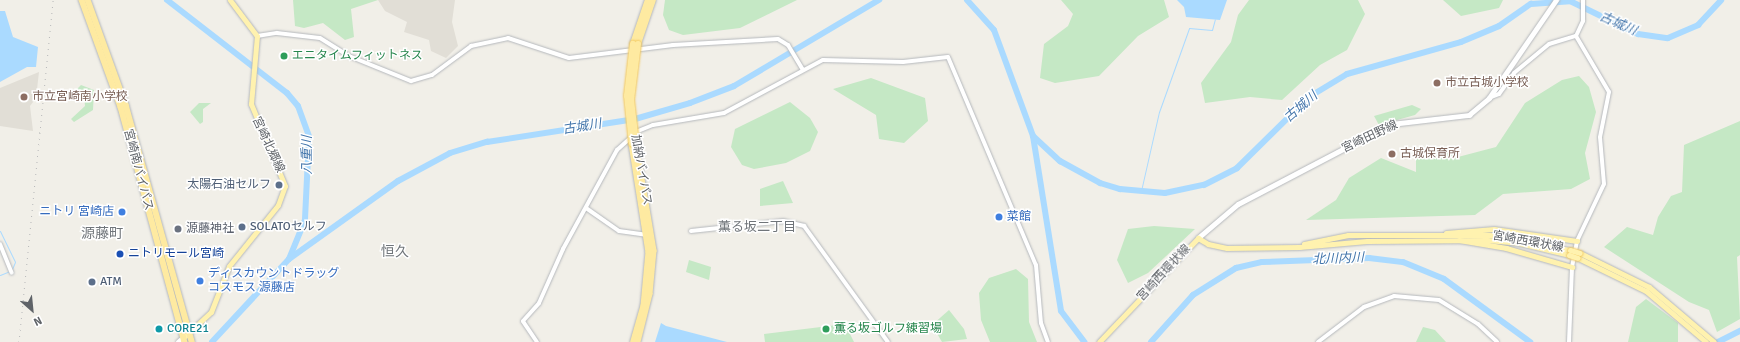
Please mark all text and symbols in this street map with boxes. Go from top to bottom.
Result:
water label: 古城川 [1597,9,1639,39]
place label: エニタイムフィットネス [292,49,424,63]
marker: エニタイムフィットネス [279,51,289,61]
place label: 市立古城小学校 [1445,76,1529,90]
marker: 市立古城小学校 [1432,78,1442,88]
water label: 古城川 [1281,88,1321,126]
place label: 市立宮崎南小学校 [32,90,128,104]
marker: 市立宮崎南小学校 [19,92,29,102]
street label: 宮崎北郷線 [249,115,287,175]
water label: 古城川 [562,116,602,138]
street label: 宮崎田野線 [1340,118,1400,156]
street label: 宮崎南バイパス [120,128,156,212]
street label: 加納バイパス [628,133,654,207]
water label: 八重川 [299,136,315,174]
place label: 古城保育所 [1400,147,1460,161]
marker: 古城保育所 [1387,149,1397,159]
place label: 太陽石油セルフ [187,178,271,192]
marker: 太陽石油セルフ [274,180,284,190]
place label: ニトリ 宮崎店 [39,205,114,219]
marker: ニトリ 宮崎店 [117,207,127,217]
place label: 菜館 [1007,210,1031,224]
marker: 菜館 [994,212,1004,222]
district label: 薫る坂二丁目 [718,219,796,235]
place label: SOLATOセルフ [250,220,327,234]
place label: 源藤神社 [186,222,234,236]
marker: SOLATOセルフ [237,222,247,232]
marker: 源藤神社 [173,224,183,234]
district label: 源藤町 [81,226,123,242]
street label: 宮崎西環状線 [1491,229,1565,255]
street label: 宮崎西環状線 [1134,242,1194,304]
district label: 恒久 [381,244,409,260]
place label: ニトリモール宮崎 [128,247,224,261]
marker: ニトリモール宮崎 [115,249,125,259]
water label: 北川内川 [1312,250,1364,268]
place label: ディスカウントドラッグ コスモス 源藤店 [208,267,340,295]
place label: ATM [100,275,122,289]
marker: ディスカウントドラッグ コスモス 源藤店 [195,276,205,286]
marker: ATM [87,277,97,287]
north arrow [12,290,52,330]
text: N [31,314,44,329]
place label: CORE21 [167,322,209,336]
place label: 薫る坂ゴルフ練習場 [834,322,942,336]
marker: CORE21 [154,324,164,334]
marker: 薫る坂ゴルフ練習場 [821,324,831,334]

